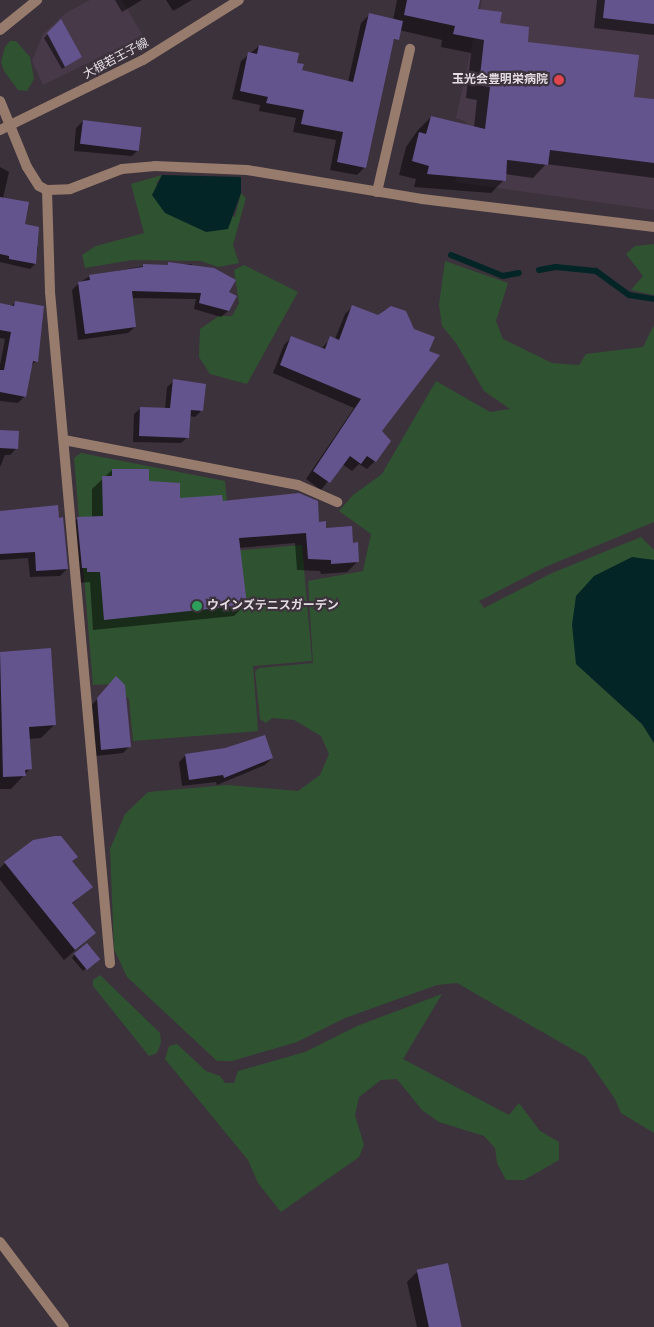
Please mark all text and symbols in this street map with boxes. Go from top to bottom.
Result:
street label: 大根若王子線 [81,36,151,82]
place label: 玉光会豊明栄病院 [452,73,548,87]
marker: 玉光会豊明栄病院 [552,73,566,87]
place label: ウインズテニスガーデン [207,599,339,613]
marker: ウインズテニスガーデン [191,600,203,612]

